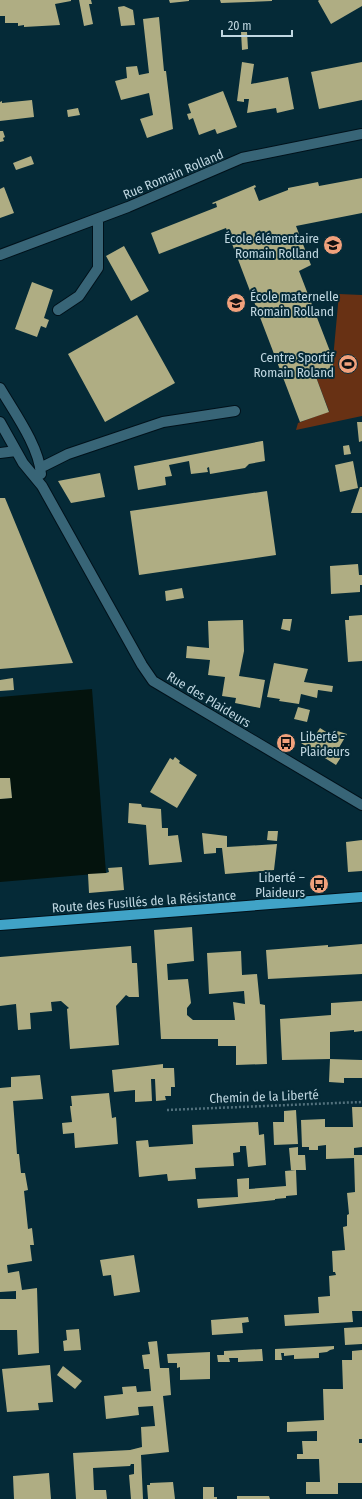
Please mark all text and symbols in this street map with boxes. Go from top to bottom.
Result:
scale bar [222,12,292,38]
text: 20 m [228,19,252,33]
street label: Rue Romain Rolland [121,147,226,202]
place label: École élémentaire Romain Rolland [224,231,319,261]
school or university icon: École élémentaire Romain Rolland [322,234,344,256]
place label: École maternelle Romain Rolland [250,289,339,319]
school or university icon: École maternelle Romain Rolland [225,292,247,314]
place label: Centre Sportif Romain Roland [253,350,335,380]
sports icon: Centre Sportif Romain Roland [337,353,359,375]
street label: Rue des Plaideurs [164,668,254,731]
place label: Liberté - Plaideurs [300,729,350,759]
bus stop icon: Liberté - Plaideurs [275,732,297,754]
place label: Liberté – Plaideurs [255,870,305,900]
bus stop icon: Liberté – Plaideurs [308,873,330,895]
street label: Route des Fusillés de la Résistance [51,888,237,915]
street label: Chemin de la Liberté [209,1087,319,1106]

